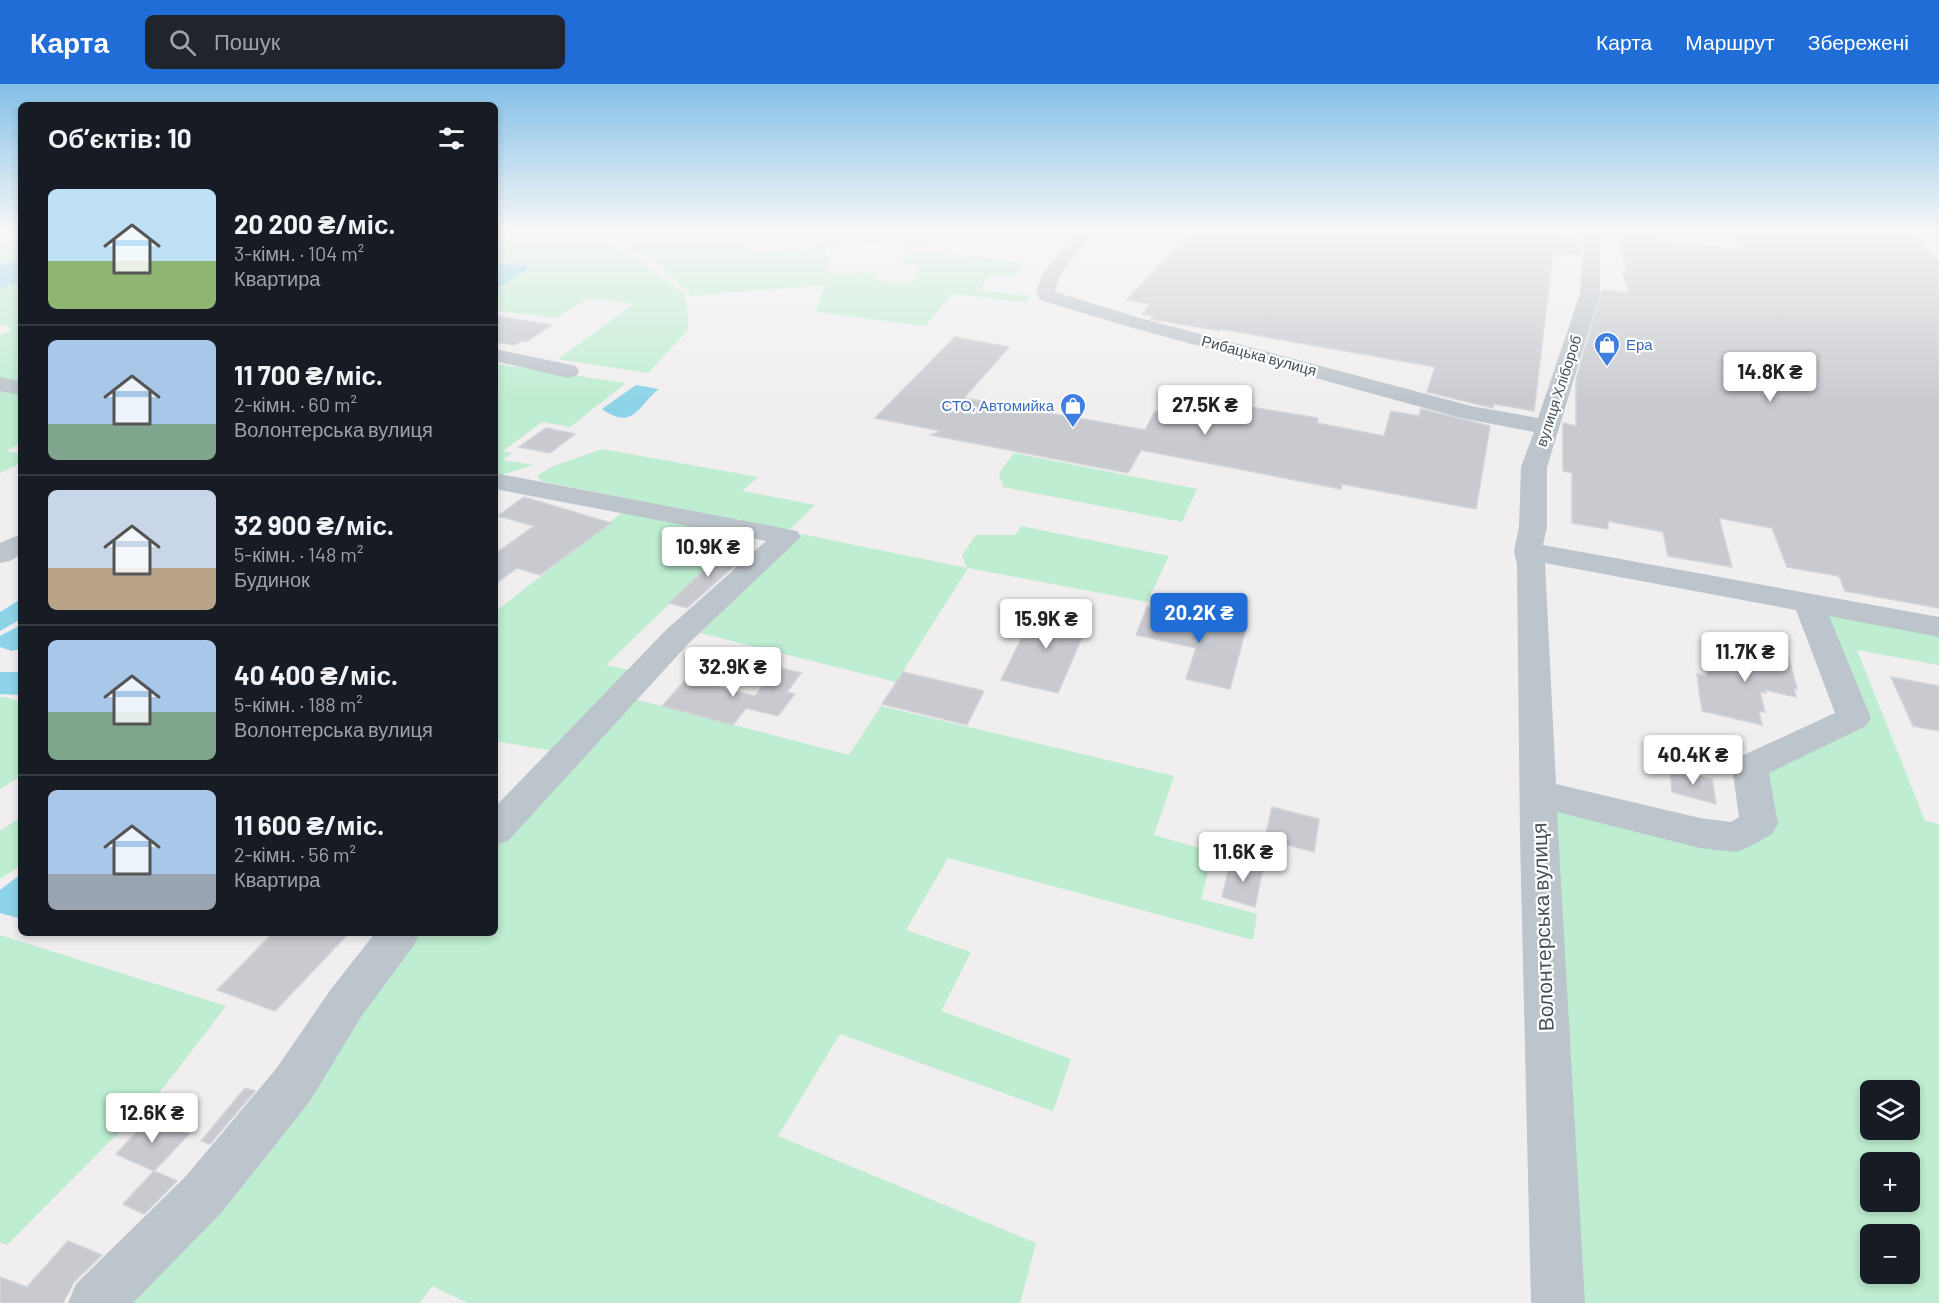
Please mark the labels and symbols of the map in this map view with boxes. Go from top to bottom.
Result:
shop icon: Ера [1592,330,1622,368]
street label: Рибацька вулиця [1200,331,1319,379]
street label: вулиця Хлібороб [1532,333,1585,449]
place label: Ера [1626,335,1653,353]
pin: 14.8K ₴ [1715,352,1825,403]
pin: 27.5K ₴ [1150,385,1260,436]
shop icon: СТО, Автомийка [1058,391,1088,429]
place label: СТО, Автомийка [942,396,1055,414]
pin: 10.9K ₴ [653,527,763,578]
pin: 20.2K ₴ [1144,593,1254,644]
pin: 15.9K ₴ [991,599,1101,650]
pin: 11.7K ₴ [1690,632,1800,683]
pin: 32.9K ₴ [678,647,788,698]
pin: 40.4K ₴ [1638,735,1748,786]
street label: Волонтерська вулиця [1525,822,1558,1032]
pin: 11.6K ₴ [1188,832,1298,883]
pin: 12.6K ₴ [97,1093,207,1144]

